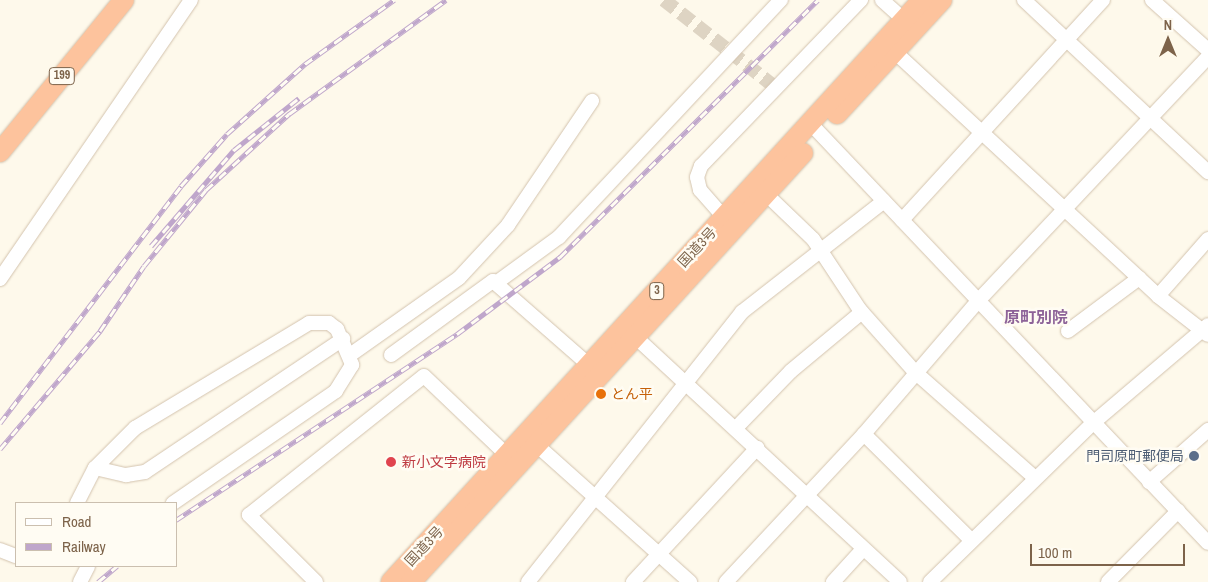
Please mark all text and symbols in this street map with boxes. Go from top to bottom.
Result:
north arrow [1143,15,1193,65]
text: N [1164,16,1172,34]
road number: 199 [48,66,76,85]
street label: 国道3号 [674,224,720,270]
road number: 3 [648,282,666,300]
district label: 原町別院 [1004,307,1068,327]
place label: とん平 [611,386,653,402]
marker: とん平 [595,388,607,400]
place label: 門司原町郵便局 [1086,448,1184,464]
marker: 門司原町郵便局 [1188,450,1200,462]
place label: 新小文字病院 [402,454,486,470]
marker: 新小文字病院 [384,455,398,469]
legend [15,502,178,567]
text: Road [62,511,91,532]
street label: 国道3号 [401,523,447,569]
scale bar [1033,534,1188,566]
text: Railway [62,536,106,557]
text: 100 m [1038,542,1072,563]

